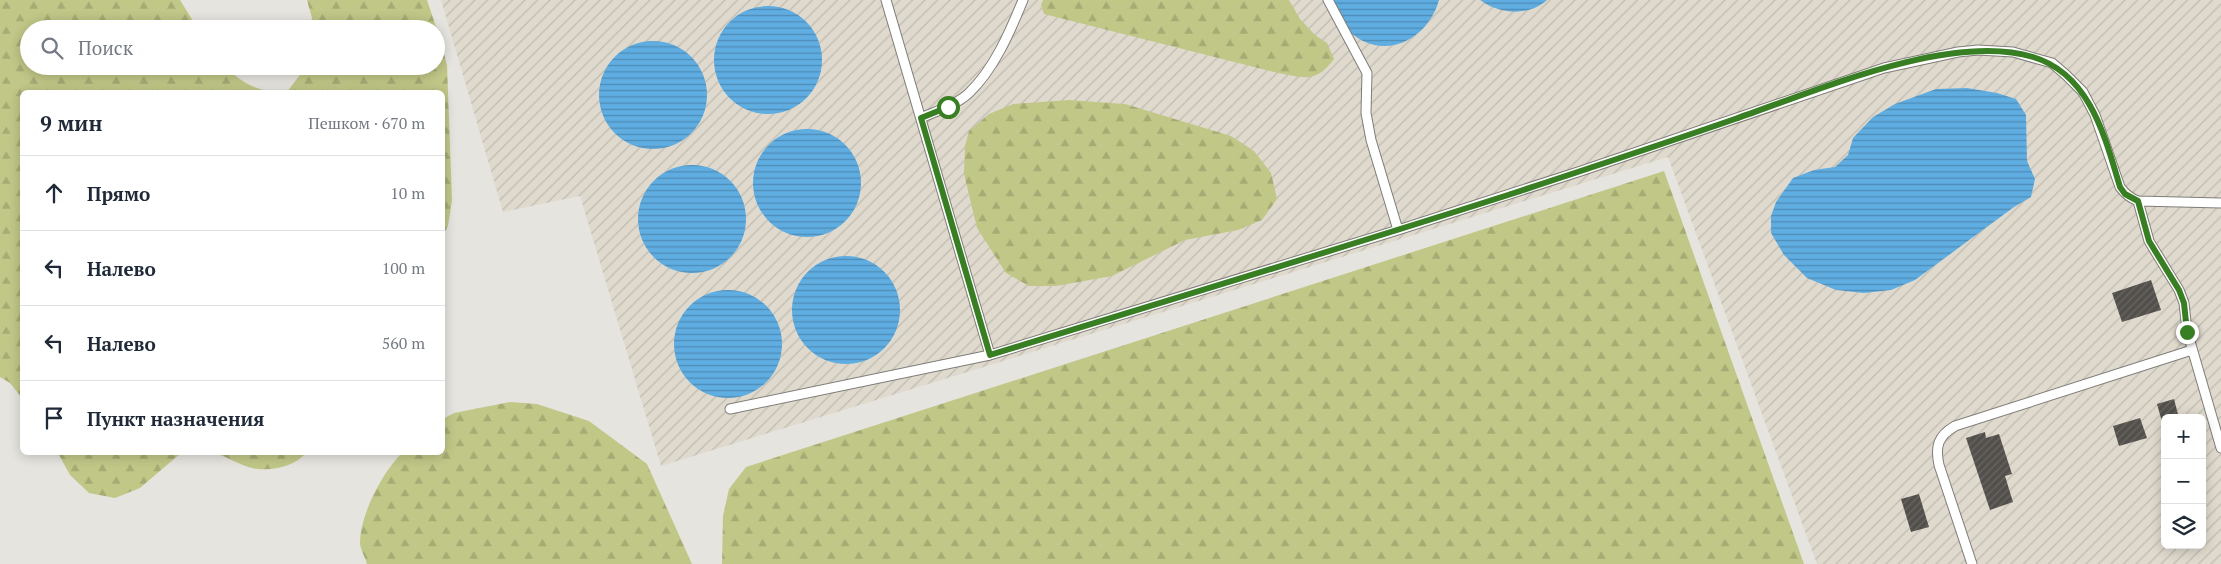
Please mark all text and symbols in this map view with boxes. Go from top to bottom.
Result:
search box [20,20,445,75]
icon: search [38,34,66,62]
text: Поиск [78,35,133,60]
route start [937,96,960,119]
text: 9 мин [40,109,102,137]
text: Пешком · 670 m [308,112,425,134]
icon: ahead [40,179,68,207]
text: Прямо [87,181,150,206]
text: 10 m [390,182,425,204]
icon: left [40,254,68,282]
text: Налево [87,256,156,281]
text: 100 m [382,257,425,279]
route end [2176,321,2199,344]
icon: left [40,329,68,357]
text: Налево [87,331,156,356]
text: 560 m [382,332,425,354]
icon: arrive [40,404,68,432]
text: Пункт назначения [87,406,264,431]
map controls [2161,414,2206,549]
button: + [2161,414,2206,459]
button: − [2161,459,2206,504]
button: layers [2161,504,2206,549]

